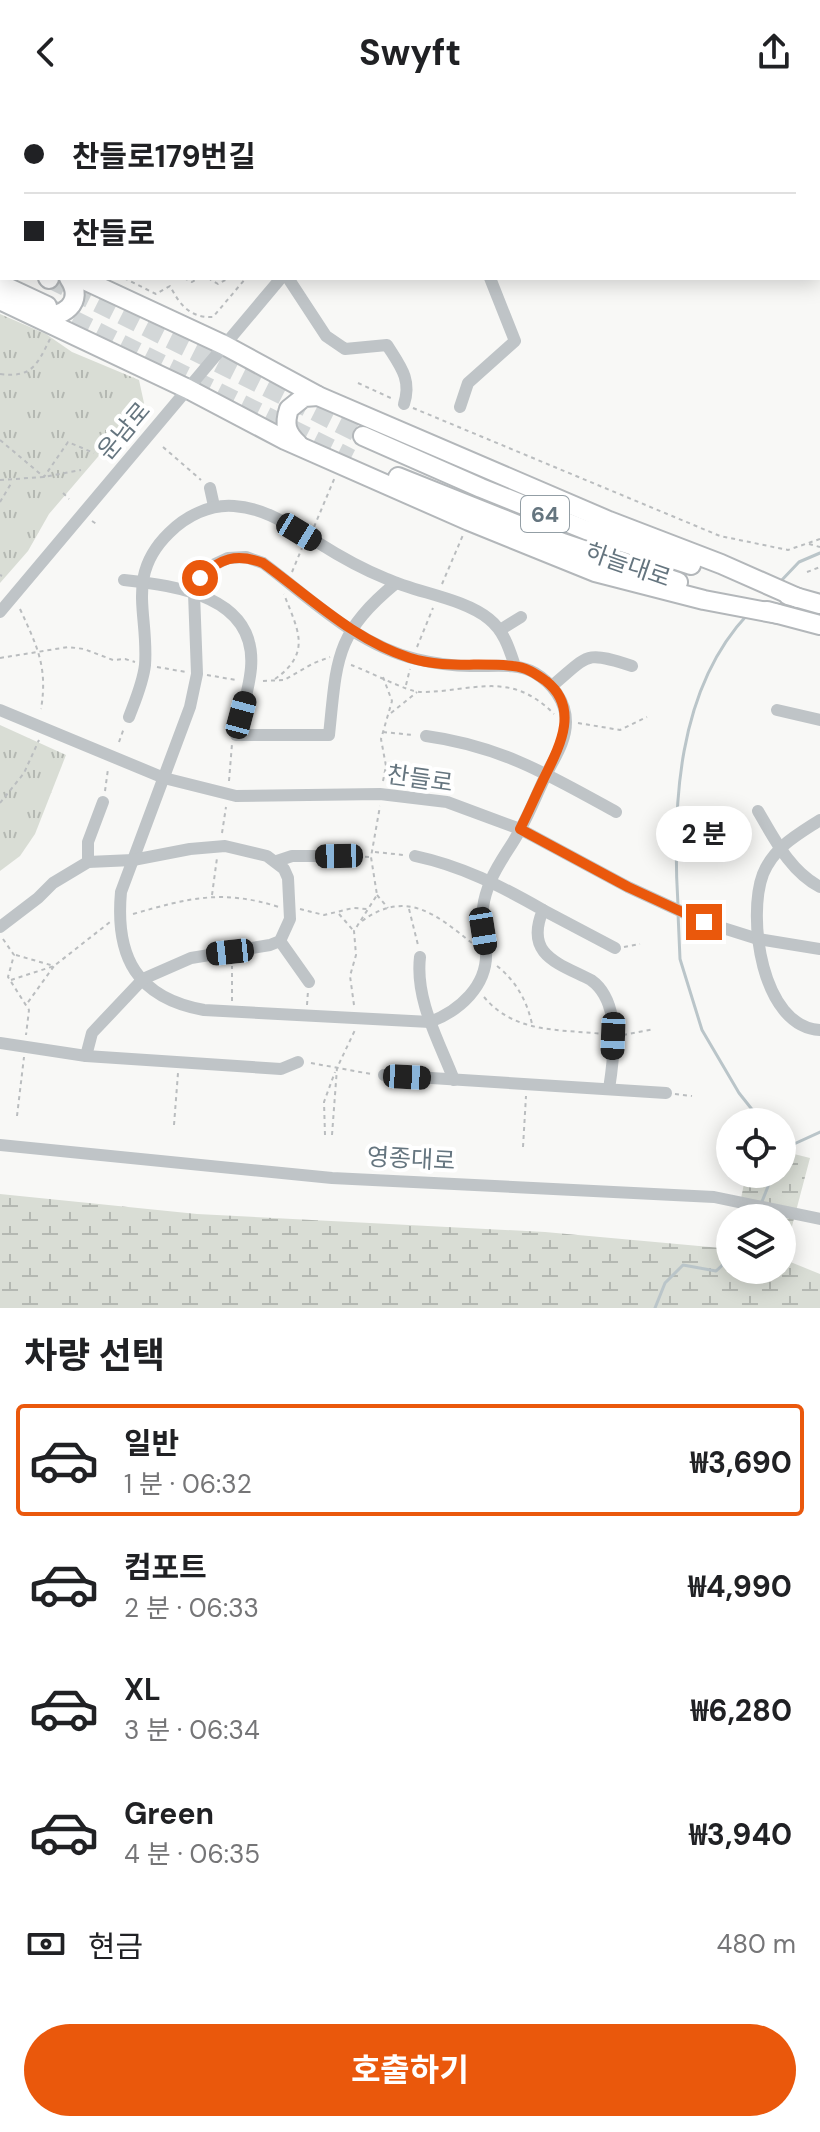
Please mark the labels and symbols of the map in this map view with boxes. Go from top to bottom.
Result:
street label: 운남로 [90,395,157,466]
road number: 64 [521,496,569,532]
car [272,509,326,555]
street label: 하늘대로 [581,535,675,594]
route start [182,560,218,596]
car [223,689,259,741]
street label: 찬들로 [385,759,455,798]
callout: 2 분 [656,806,752,862]
car [315,844,363,868]
route end [686,904,722,940]
car [467,905,499,957]
car [205,938,255,966]
car [600,1012,626,1060]
car [382,1064,432,1090]
street label: 영종대로 [366,1141,456,1176]

